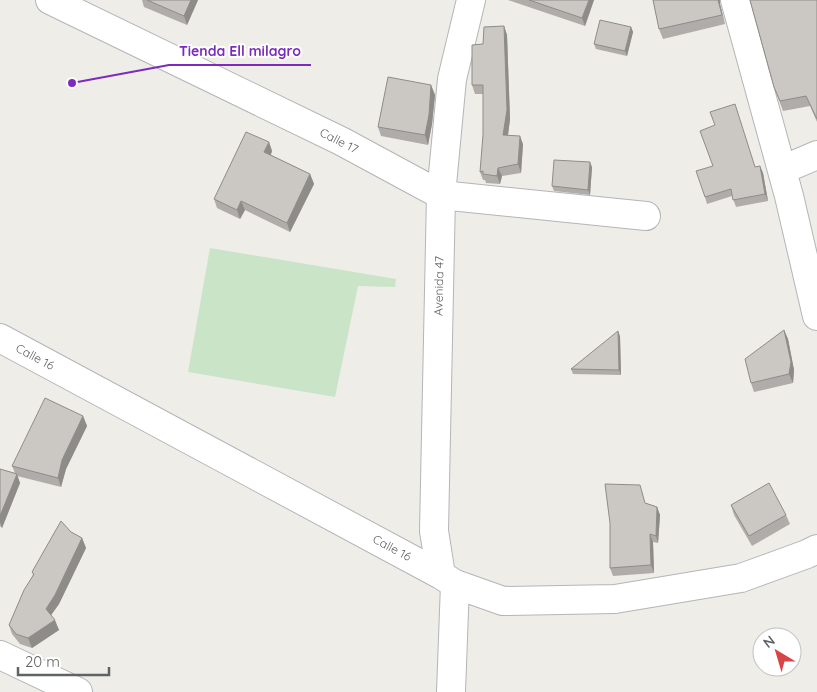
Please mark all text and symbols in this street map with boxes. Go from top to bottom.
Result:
callout: Tienda Ell milagro [169,36,311,65]
text: Tienda Ell milagro [179,42,301,60]
street label: Calle 17 [317,125,361,157]
street label: Avenida 47 [430,256,447,316]
street label: Calle 16 [13,340,58,373]
street label: Calle 16 [370,531,415,564]
north arrow [752,627,802,677]
text: N [759,631,779,652]
scale bar [18,644,109,676]
text: 20 m [25,652,60,671]

